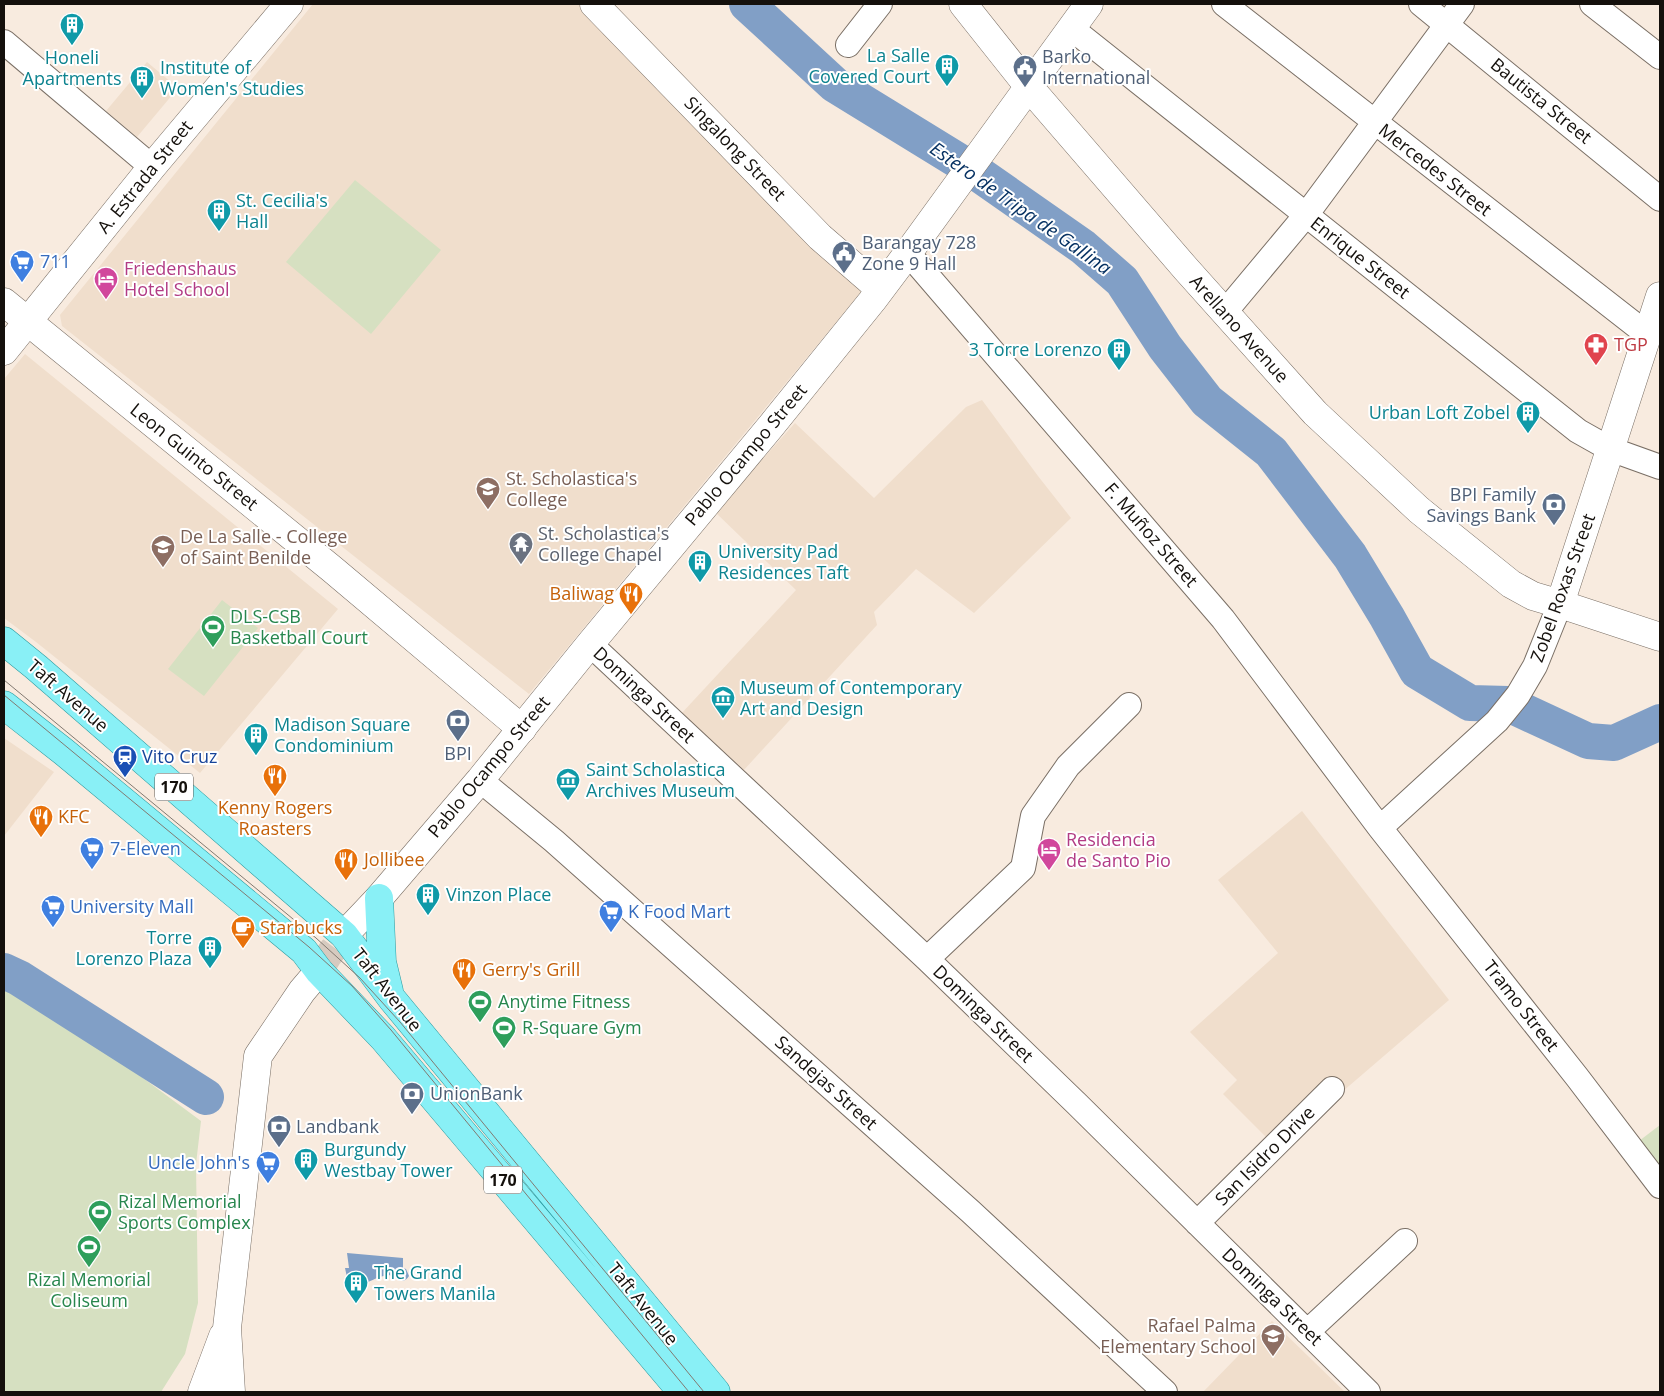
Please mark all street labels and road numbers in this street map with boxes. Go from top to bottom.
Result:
street label: Bautista Street [1486,52,1597,148]
street label: Singalong Street [680,91,792,206]
street label: A. Estrada Street [91,115,197,238]
street label: Mercedes Street [1374,118,1497,221]
street label: Enrique Street [1306,211,1415,304]
street label: Arellano Avenue [1185,269,1295,387]
street label: Pablo Ocampo Street [679,378,812,530]
street label: Leon Guinto Street [126,397,264,515]
street label: F. Muñoz Street [1100,477,1204,592]
street label: Zobel Roxas Street [1524,510,1600,665]
street label: Dominga Street [589,641,701,748]
street label: Taft Avenue [23,653,114,737]
street label: Pablo Ocampo Street [422,690,555,842]
road number: 170 [155,774,193,800]
street label: Taft Avenue [348,943,428,1036]
street label: Tramo Street [1479,955,1565,1056]
street label: Dominga Street [928,959,1039,1067]
street label: Sandejas Street [770,1030,883,1135]
street label: San Isidro Drive [1209,1100,1319,1210]
road number: 170 [484,1166,522,1194]
street label: Dominga Street [1217,1242,1328,1350]
street label: Taft Avenue [603,1257,684,1350]

